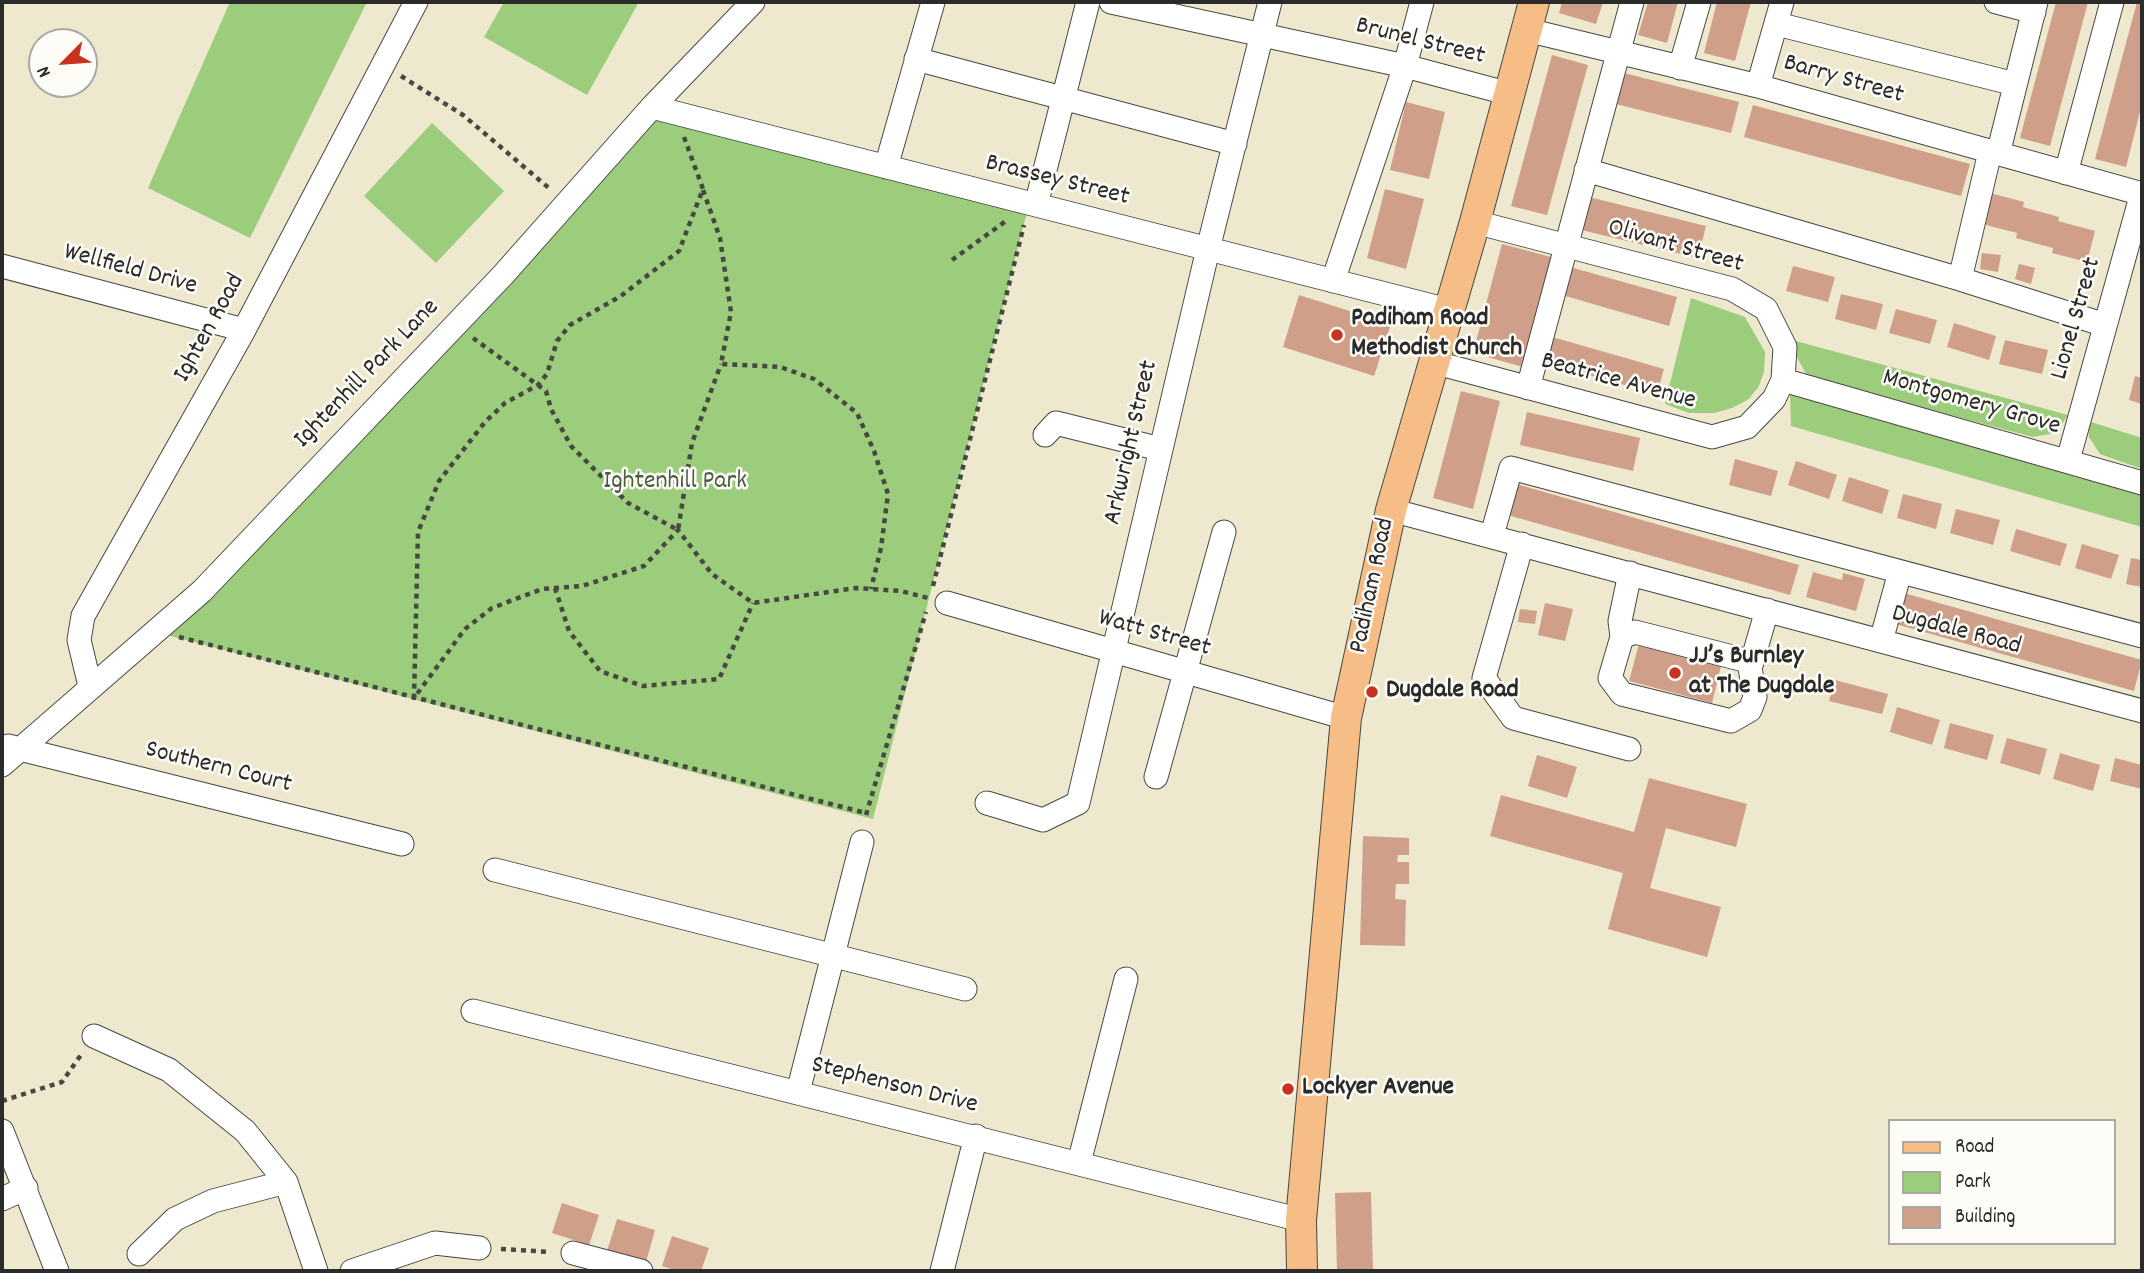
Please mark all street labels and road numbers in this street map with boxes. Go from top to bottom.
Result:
street label: Brunel Street [1352,12,1488,74]
street label: Barry Street [1779,49,1907,113]
street label: Brassey Street [982,149,1132,215]
street label: Olivant Street [1604,214,1746,282]
street label: Wellfield Drive [60,238,200,304]
street label: Lionel Street [2046,254,2110,384]
street label: Ighten Road [169,269,253,389]
street label: Ightenhill Park Lane [289,294,447,456]
street label: Beatrice Avenue [1537,347,1699,419]
street label: Arkwright Street [1099,358,1167,528]
street label: Montgomery Grove [1879,364,2063,444]
street label: Padiham Road [1344,516,1404,656]
street label: Dugdale Road [1888,600,2024,664]
street label: Watt Street [1094,604,1214,666]
street label: Southern Court [142,736,294,802]
street label: Stephenson Drive [808,1051,980,1123]

